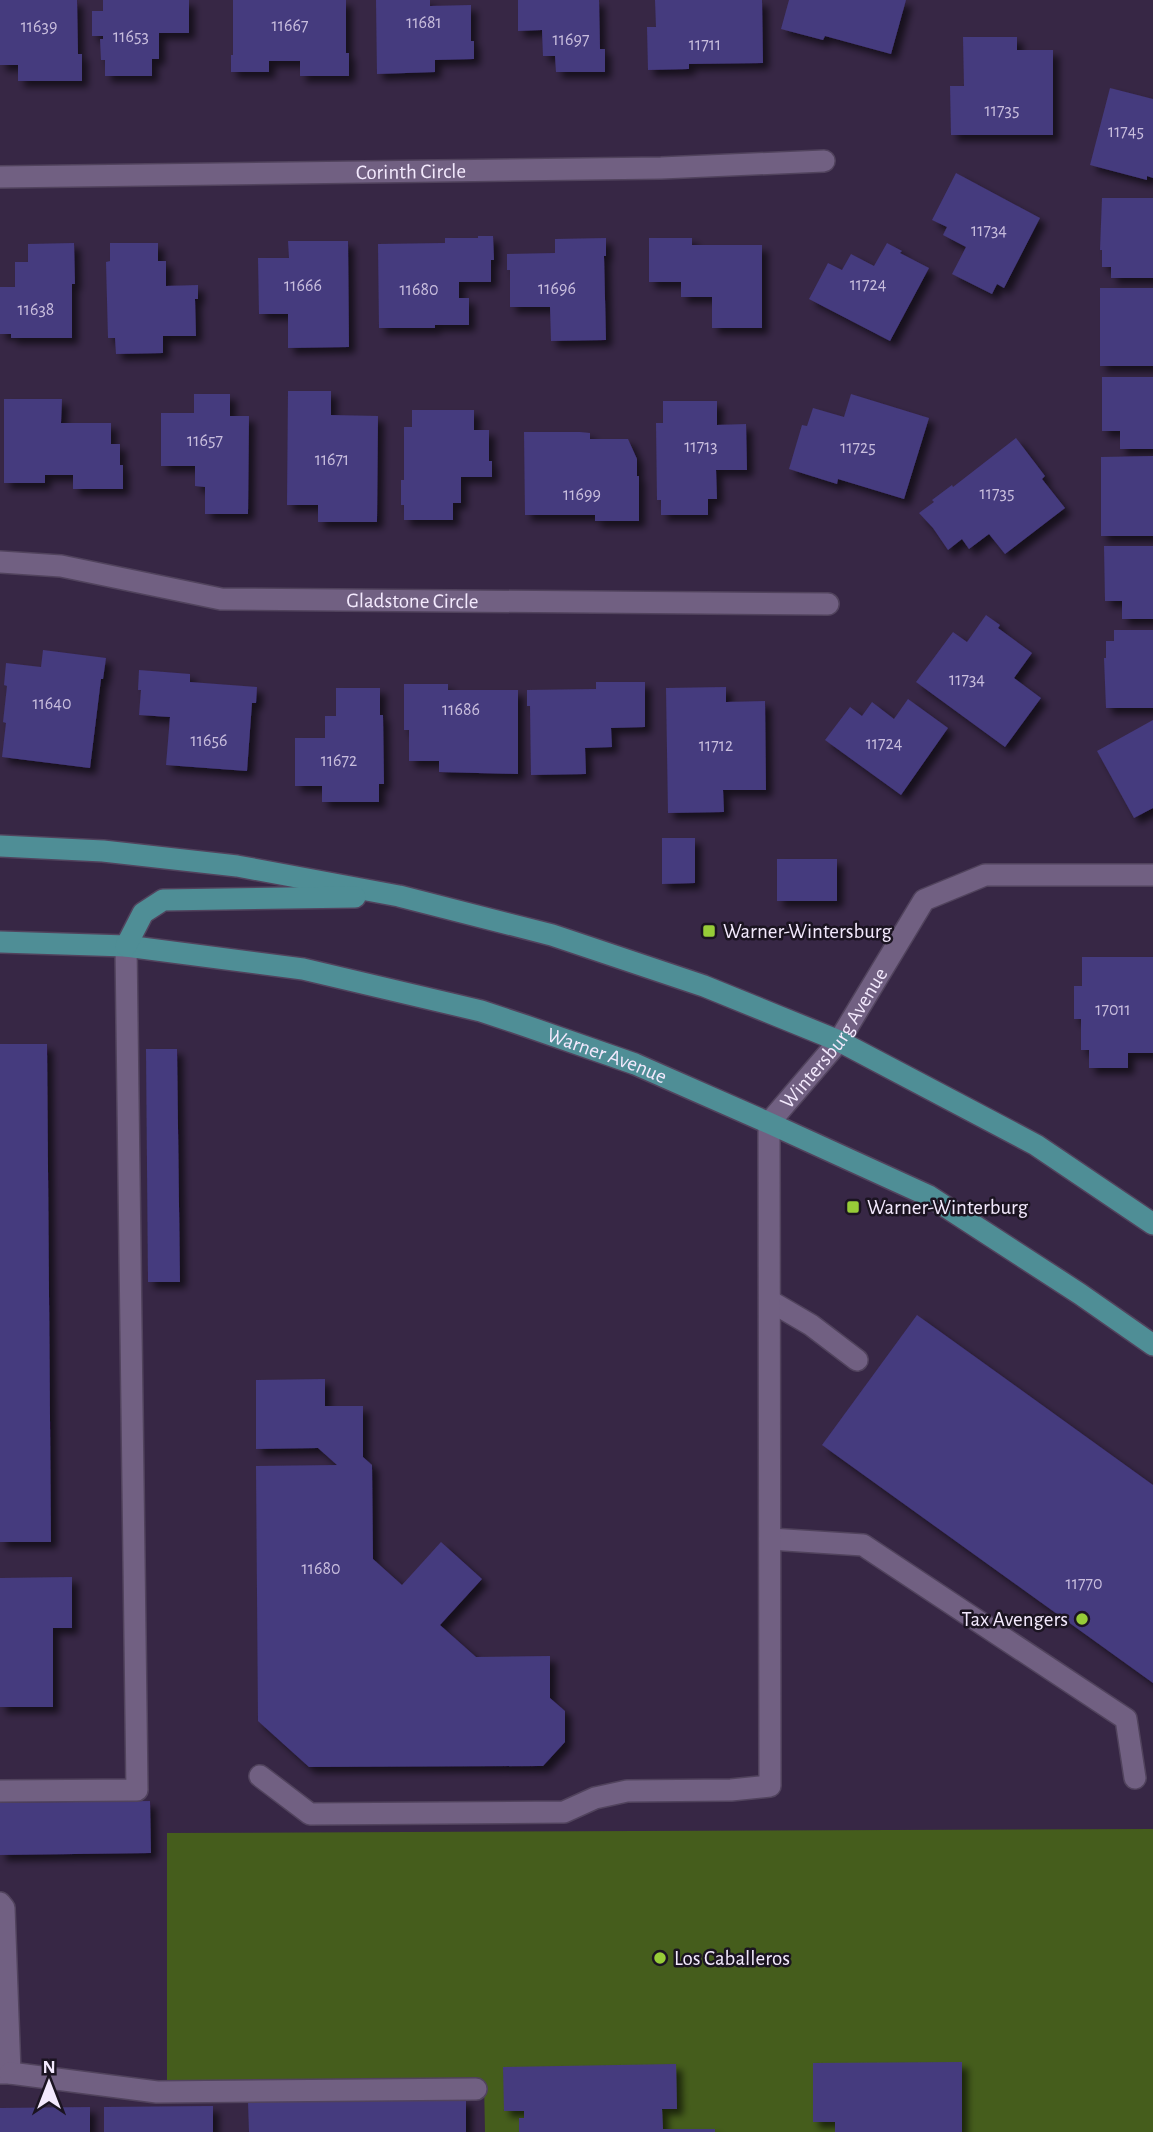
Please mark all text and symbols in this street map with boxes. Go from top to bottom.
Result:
house number: 11681 [406,14,442,32]
house number: 11667 [272,17,308,35]
house number: 11639 [21,18,57,36]
house number: 11653 [113,28,149,46]
house number: 11697 [553,31,589,49]
house number: 11711 [689,36,721,54]
house number: 11735 [985,102,1019,120]
house number: 11745 [1108,123,1144,141]
street label: Corinth Circle [356,160,466,183]
house number: 11734 [971,222,1007,240]
house number: 11724 [850,276,887,294]
house number: 11666 [284,277,322,295]
house number: 11696 [538,280,576,298]
house number: 11680 [400,281,438,299]
house number: 11638 [18,301,54,319]
house number: 11657 [187,432,223,450]
house number: 11713 [684,438,718,456]
house number: 11725 [840,439,876,457]
house number: 11671 [315,451,349,469]
house number: 11735 [980,485,1014,503]
house number: 11699 [563,486,601,504]
street label: Gladstone Circle [346,590,479,612]
house number: 11734 [949,671,985,689]
house number: 11640 [32,695,72,713]
house number: 11686 [442,701,480,719]
house number: 11656 [191,732,227,750]
house number: 11724 [866,735,903,753]
house number: 11712 [699,737,733,755]
house number: 11672 [321,752,357,770]
place label: Warner-Wintersburg [723,921,893,942]
marker: Warner-Wintersburg [701,923,717,939]
street label: Wintersburg Avenue [776,964,891,1112]
house number: 17011 [1095,1001,1131,1019]
street label: Warner Avenue [544,1024,670,1087]
place label: Warner-Winterburg [867,1197,1029,1218]
marker: Warner-Winterburg [845,1199,861,1215]
house number: 11680 [302,1560,340,1578]
house number: 11770 [1066,1575,1102,1593]
place label: Tax Avengers [961,1609,1068,1630]
marker: Tax Avengers [1074,1611,1090,1627]
place label: Los Caballeros [674,1948,790,1969]
marker: Los Caballeros [652,1950,668,1966]
north arrow [14,2048,84,2118]
text: N [42,2058,56,2077]

